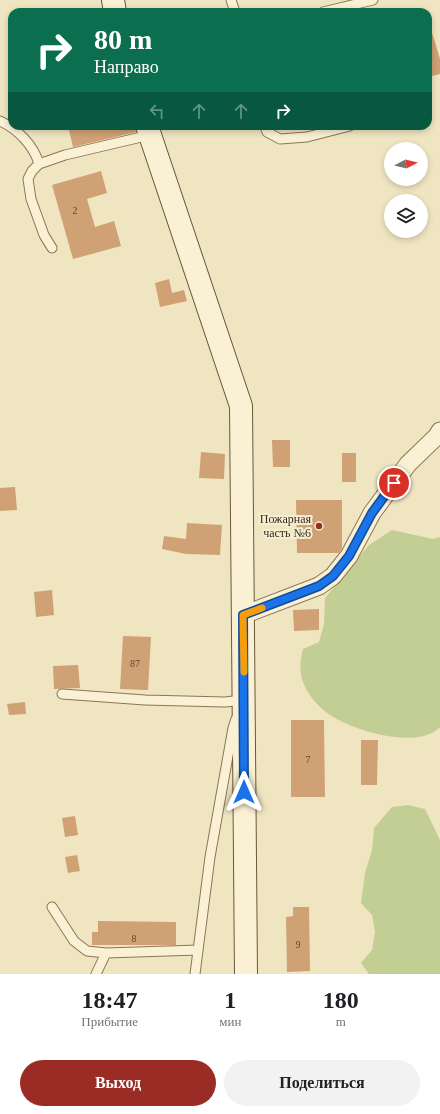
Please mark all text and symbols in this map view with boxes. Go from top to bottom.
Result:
icon: right [28,24,80,76]
text: 80 m [94,24,152,55]
text: Направо [94,57,159,77]
icon: left [146,100,168,122]
icon: ahead [188,100,210,122]
icon: ahead [230,100,252,122]
icon: right [272,100,294,122]
north arrow [384,142,428,186]
map controls [384,142,428,238]
button: layers [384,194,428,238]
house number: 2 [73,205,78,216]
pin [377,466,411,500]
icon: arrive [383,472,405,494]
place label: Пожарная часть №6 [260,512,311,540]
marker: Пожарная часть №6 [314,521,324,531]
house number: 87 [130,658,140,669]
house number: 7 [306,754,311,765]
position arrow [223,771,265,813]
house number: 8 [132,933,137,944]
house number: 9 [296,939,301,950]
text: 18:47 [82,987,138,1013]
text: 1 [224,987,236,1013]
text: 180 [323,987,359,1013]
text: Прибытие [81,1014,138,1029]
text: мин [219,1014,241,1029]
text: m [336,1014,346,1029]
button: Выход [20,1060,216,1106]
button: Поделиться [224,1060,420,1106]

